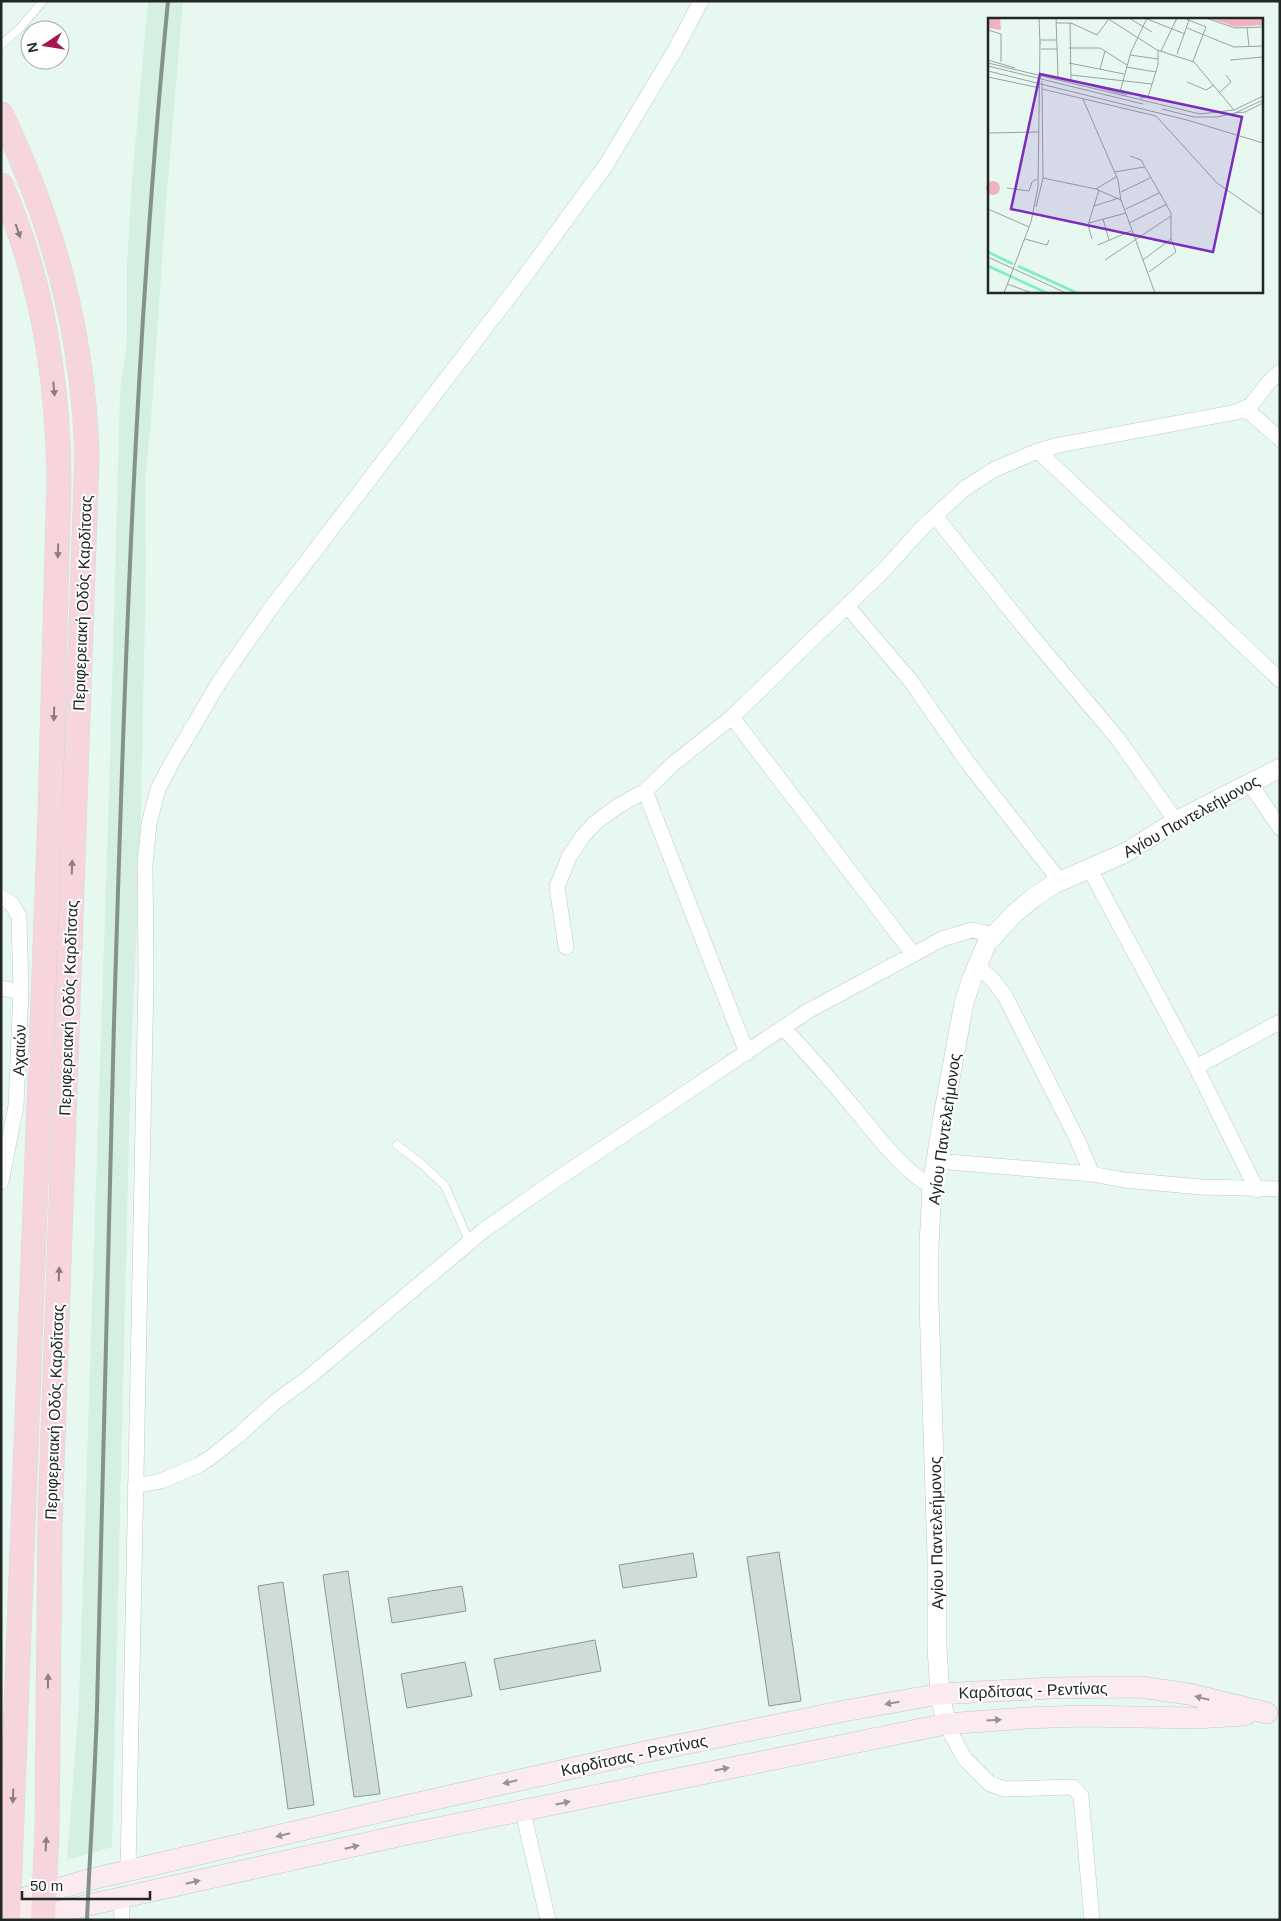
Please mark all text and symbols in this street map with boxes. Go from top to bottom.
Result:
inset map [988,18,1264,292]
north arrow [20,20,70,70]
text: N [23,41,41,54]
one-way arrow [14,224,22,239]
one-way arrow [51,381,59,397]
street label: Περιφερειακή Οδός Καρδίτσας [70,495,95,711]
one-way arrow [54,544,62,560]
one-way arrow [50,706,58,722]
street label: Αγίου Παντελεήμονος [1120,772,1263,861]
one-way arrow [68,858,76,874]
street label: Περιφερειακή Οδός Καρδίτσας [56,900,81,1116]
street label: Αχαιών [10,1024,29,1076]
street label: Αγίου Παντελεήμονος [925,1052,964,1206]
one-way arrow [55,1266,63,1282]
street label: Περιφερειακή Οδός Καρδίτσας [42,1304,67,1520]
street label: Αγίου Παντελεήμονος [927,1456,946,1610]
one-way arrow [45,1673,53,1689]
street label: Καρδίτσας - Ρεντίνας [958,1679,1108,1702]
one-way arrow [1195,1693,1210,1701]
one-way arrow [883,1699,899,1707]
one-way arrow [986,1716,1002,1724]
street label: Καρδίτσας - Ρεντίνας [559,1732,709,1779]
one-way arrow [714,1765,730,1773]
one-way arrow [502,1778,517,1786]
one-way arrow [8,1788,16,1804]
one-way arrow [555,1799,570,1807]
one-way arrow [276,1831,291,1839]
one-way arrow [43,1835,51,1851]
one-way arrow [345,1843,360,1851]
scale bar [22,1868,150,1900]
text: 50 m [30,1877,63,1894]
one-way arrow [186,1878,201,1886]

